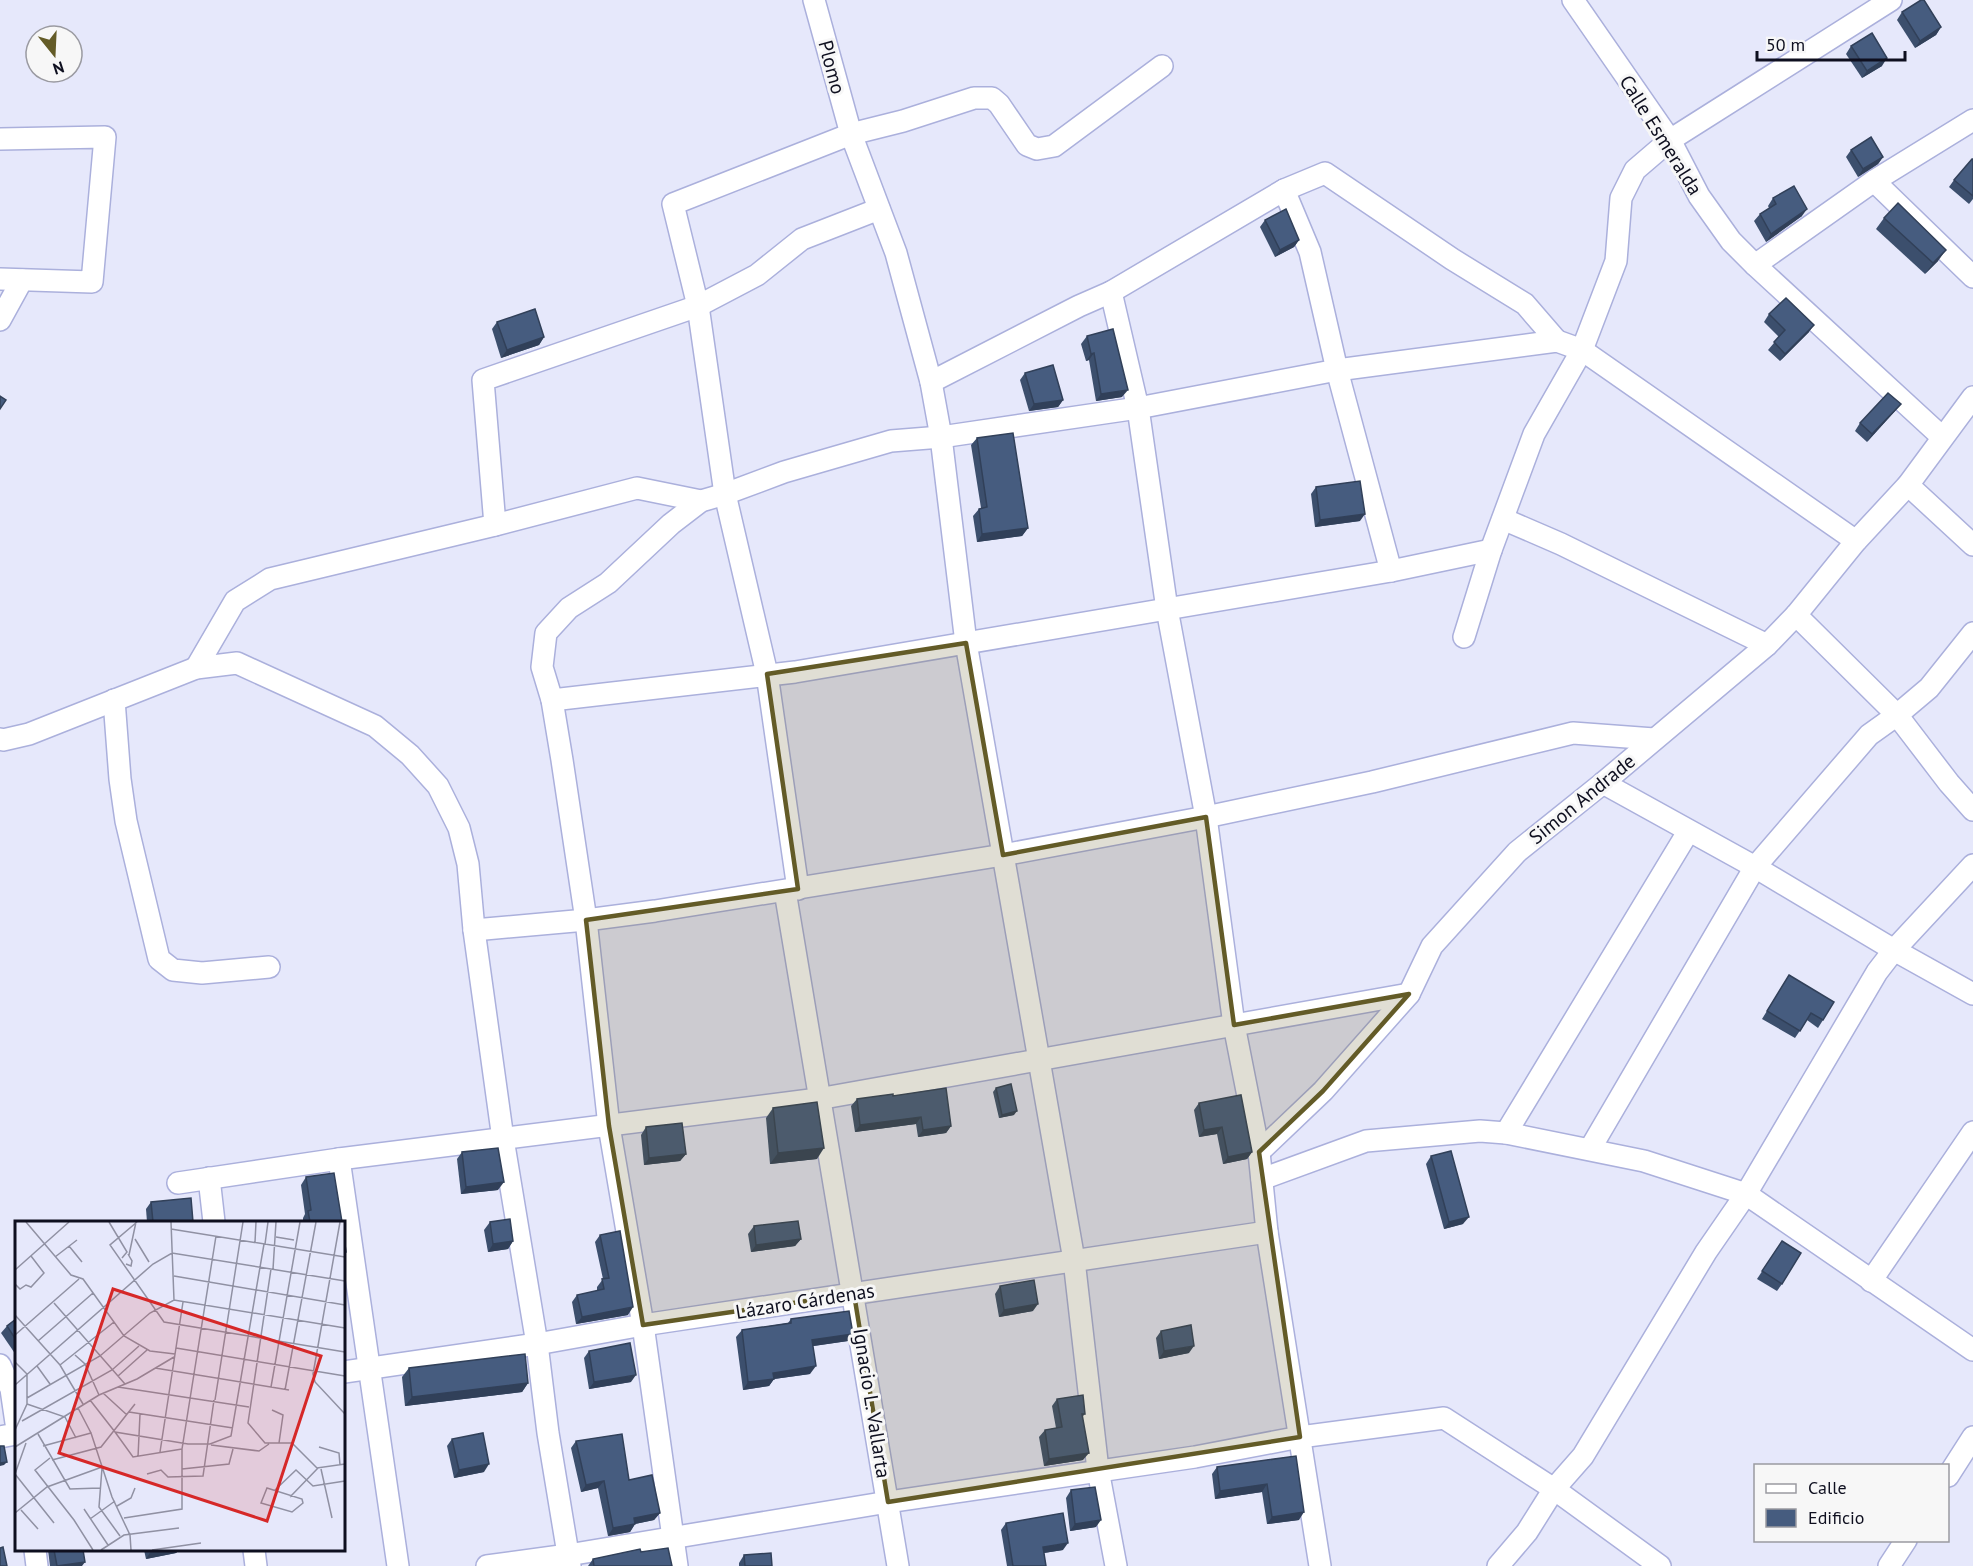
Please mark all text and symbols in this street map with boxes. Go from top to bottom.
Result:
north arrow [24,24,84,84]
scale bar [1757,24,1906,62]
text: 50 m [1766,33,1805,56]
street label: Plomo [812,37,852,97]
text: N [51,57,67,79]
street label: Calle Esmeralda [1614,70,1708,200]
street label: Simon Andrade [1523,748,1641,850]
inset map [15,1221,345,1551]
street label: Lázaro Cárdenas [734,1277,876,1325]
street label: Ignacio L. Vallarta [847,1326,897,1480]
legend [1754,1464,1949,1542]
text: Calle [1808,1476,1847,1499]
text: Edificio [1808,1506,1864,1529]

